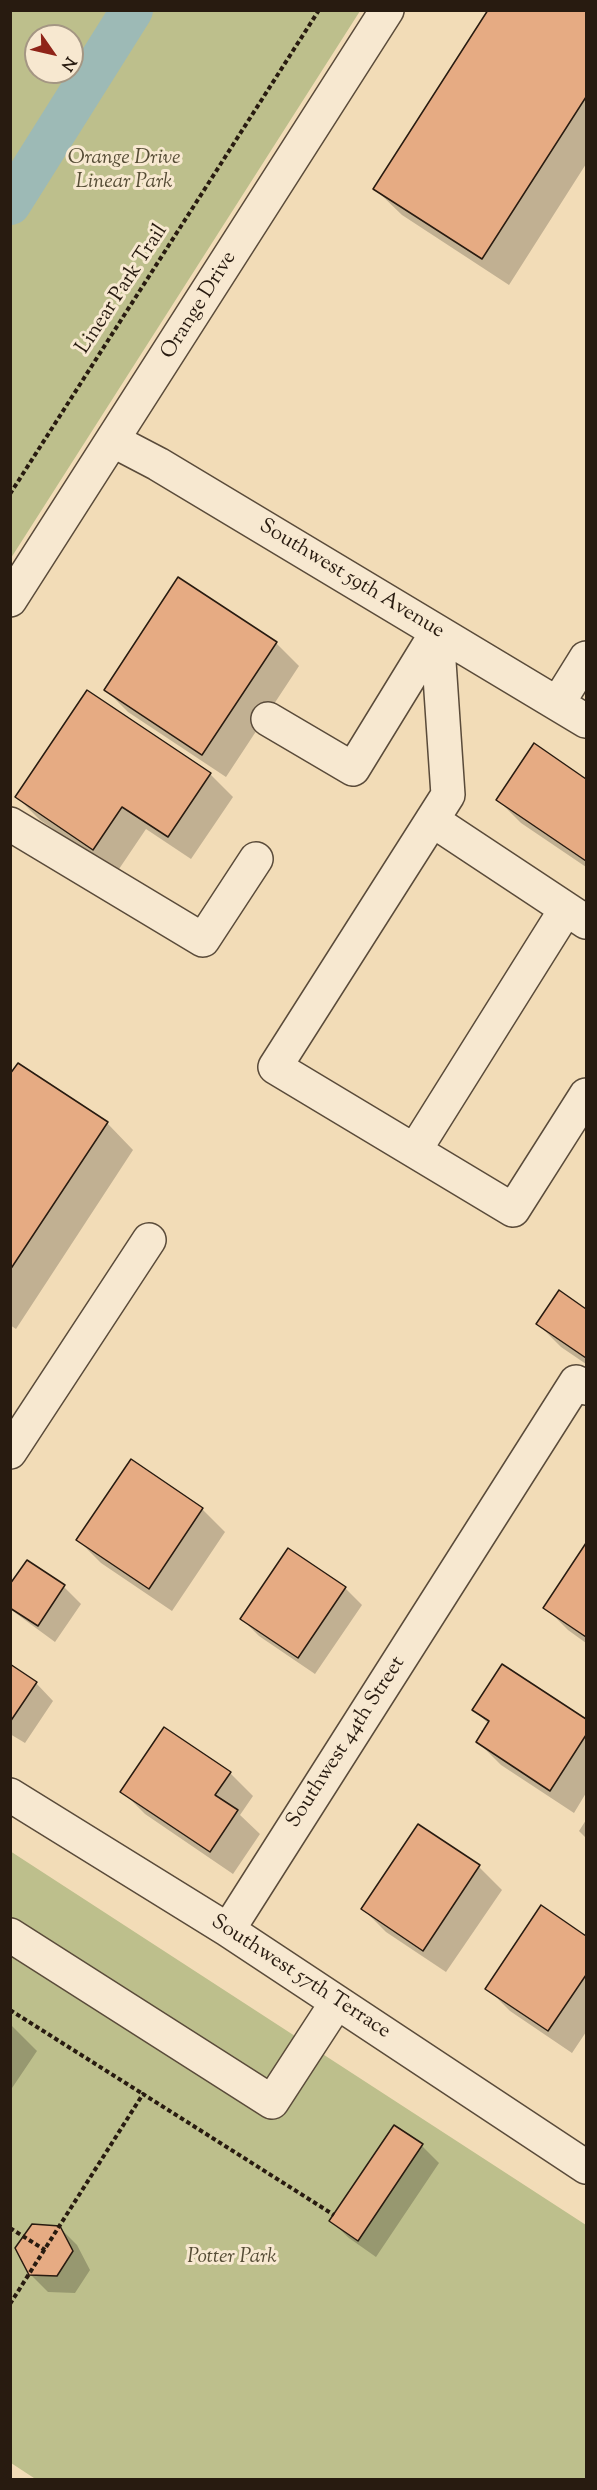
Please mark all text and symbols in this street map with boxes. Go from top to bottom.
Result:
north arrow [24,24,84,84]
text: N [55,51,81,75]
park label: Orange Drive Linear Park [68,146,180,196]
street label: Linear Park Trail [72,221,174,359]
street label: Orange Drive [157,247,243,365]
street label: Southwest 59th Avenue [254,515,448,645]
street label: Southwest 44th Street [282,1653,412,1833]
street label: Southwest 57th Terrace [205,1911,395,2045]
park label: Potter Park [187,2245,277,2271]

